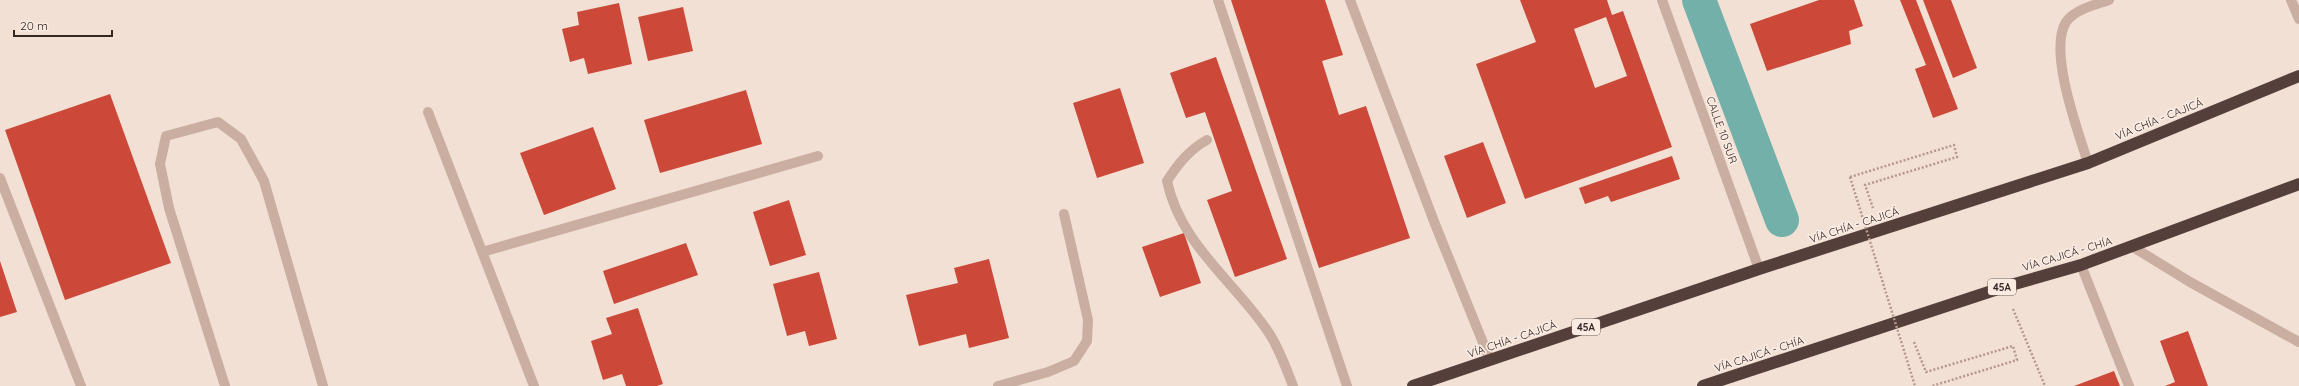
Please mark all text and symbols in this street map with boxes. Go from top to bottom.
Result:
scale bar [14,12,112,38]
text: 20 m [20,18,48,33]
street label: CALLE 10 SUR [1703,95,1741,165]
street label: VÍA CHÍA - CAJICÁ [2113,95,2205,143]
street label: VÍA CHÍA - CAJICÁ [1808,204,1900,246]
street label: VÍA CAJICÁ - CHÍA [2020,234,2114,274]
road number: 45A [1988,279,2016,295]
street label: VÍA CHÍA - CAJICÁ [1466,317,1558,361]
road number: 45A [1572,319,1600,335]
street label: VÍA CAJICÁ - CHÍA [1713,333,1805,375]

